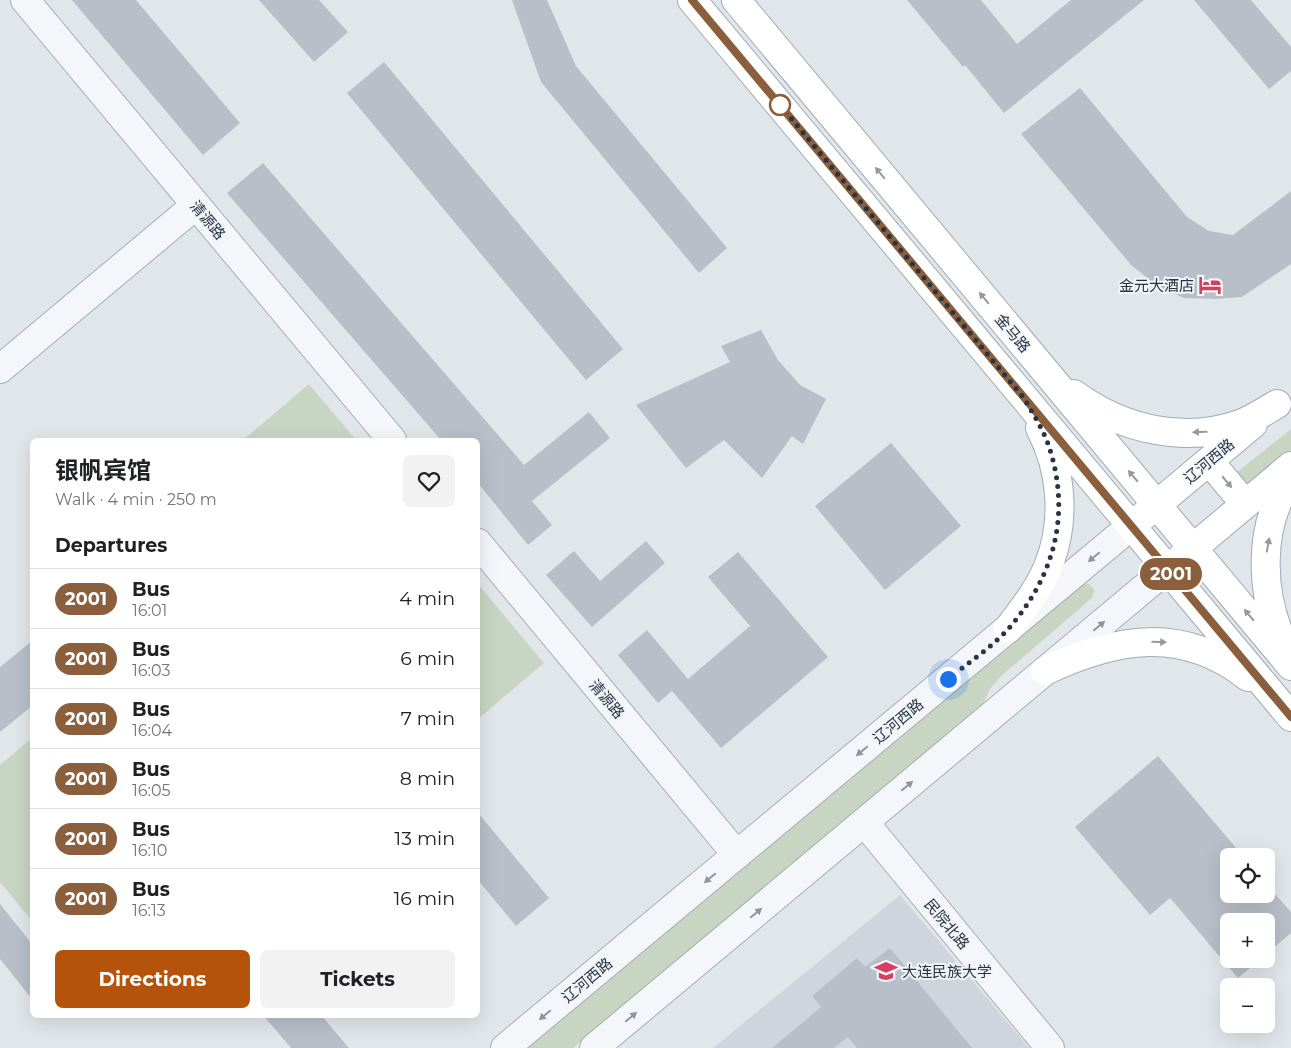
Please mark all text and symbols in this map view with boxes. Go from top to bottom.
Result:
unlabelled marker [769,94,791,116]
one-way arrow [875,167,886,180]
street label: 清源路 [186,197,230,243]
hotel icon: 金元大酒店 [1197,272,1223,298]
place label: 金元大酒店 [1119,276,1194,295]
one-way arrow [979,292,990,305]
street label: 金马路 [991,310,1035,356]
one-way arrow [1191,428,1207,436]
street label: 辽河西路 [1180,434,1238,488]
button: heart [403,455,455,507]
text: 银帆宾馆 [55,456,151,485]
one-way arrow [1128,470,1139,483]
one-way arrow [1222,476,1233,489]
text: Walk · 4 min · 250 m [55,490,217,509]
text: Departures [55,534,167,557]
one-way arrow [1264,537,1272,553]
one-way arrow [1088,552,1101,563]
line badge: 2001 [1136,558,1206,590]
text: 2001 [1150,563,1192,585]
text: Bus [132,578,170,601]
text: 4 min [399,587,455,610]
text: 2001 [65,588,107,610]
text: 16:01 [132,601,167,620]
one-way arrow [1243,608,1254,621]
one-way arrow [1093,620,1106,631]
text: Bus [132,638,170,661]
one-way arrow [1151,638,1167,646]
text: 6 min [400,647,455,670]
text: 2001 [65,648,107,670]
text: 16:03 [132,661,170,680]
your location [936,667,961,692]
street label: 清源路 [585,676,629,722]
street label: 辽河西路 [869,694,927,748]
text: Bus [132,698,170,721]
text: 7 min [401,707,455,730]
text: 2001 [65,708,107,730]
text: 16:04 [132,721,172,740]
one-way arrow [856,745,868,757]
text: Bus [132,758,170,781]
text: 8 min [400,767,455,790]
text: 2001 [65,768,107,790]
one-way arrow [901,780,913,792]
text: 16:05 [132,781,171,800]
text: Bus [132,818,170,841]
text: 13 min [394,827,455,850]
text: 2001 [65,828,107,850]
text: 16:10 [132,841,167,860]
map controls [1220,848,1275,1033]
button: locate [1220,848,1275,903]
one-way arrow [704,872,717,883]
text: Bus [132,878,170,901]
text: 16 min [393,887,455,910]
text: 2001 [65,888,107,910]
street label: 民院北路 [920,895,974,953]
text: 16:13 [132,901,166,920]
one-way arrow [749,907,762,918]
button: + [1220,913,1275,968]
button: Directions [55,950,250,1008]
button: Tickets [260,950,455,1008]
street label: 辽河西路 [558,953,616,1007]
school or university icon: 大连民族大学 [873,958,899,984]
place label: 大连民族大学 [902,962,992,981]
button: − [1220,978,1275,1033]
one-way arrow [538,1010,551,1021]
one-way arrow [624,1011,637,1022]

